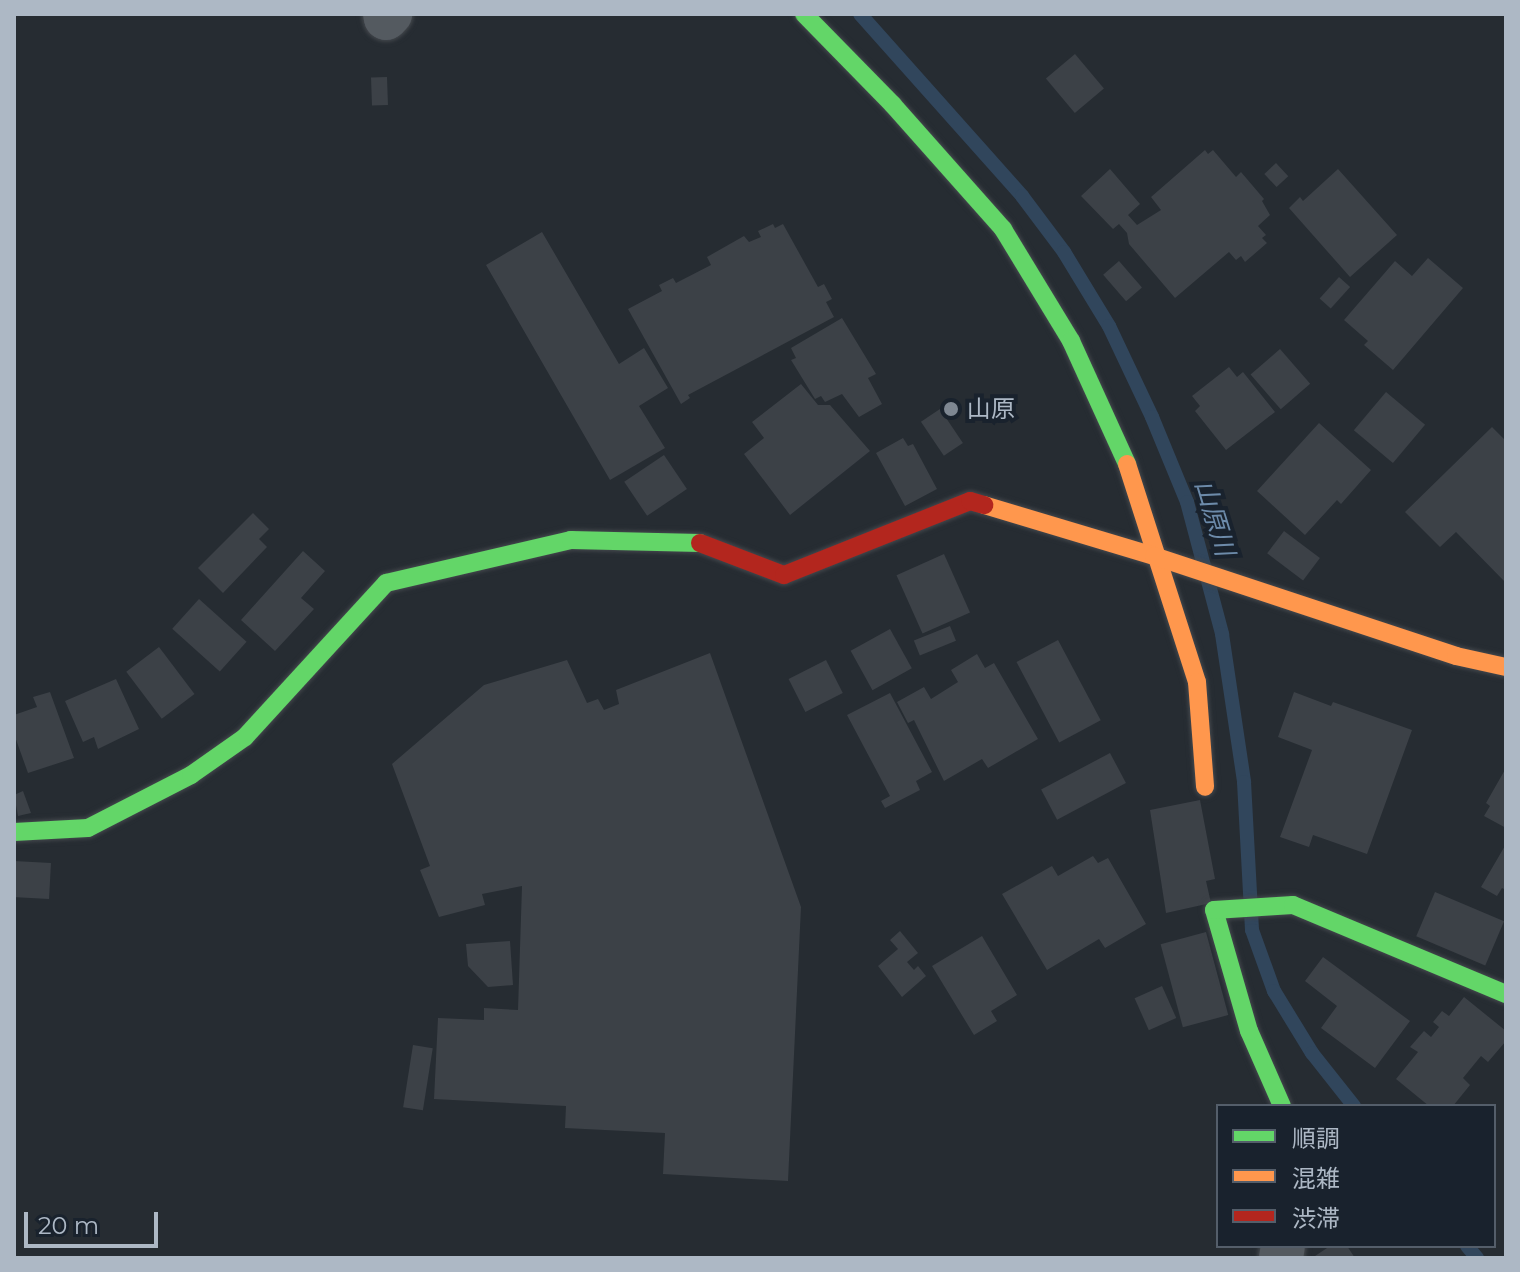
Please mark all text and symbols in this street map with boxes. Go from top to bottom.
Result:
place label: 山原 [967,395,1015,423]
marker: 山原 [942,400,960,418]
water label: 山原川 [1188,476,1240,560]
legend [1216,1104,1496,1248]
text: 順調 [1292,1124,1340,1153]
text: 混雑 [1292,1164,1340,1193]
scale bar [28,1196,162,1246]
text: 渋滞 [1292,1204,1340,1233]
text: 20 m [38,1211,99,1240]

